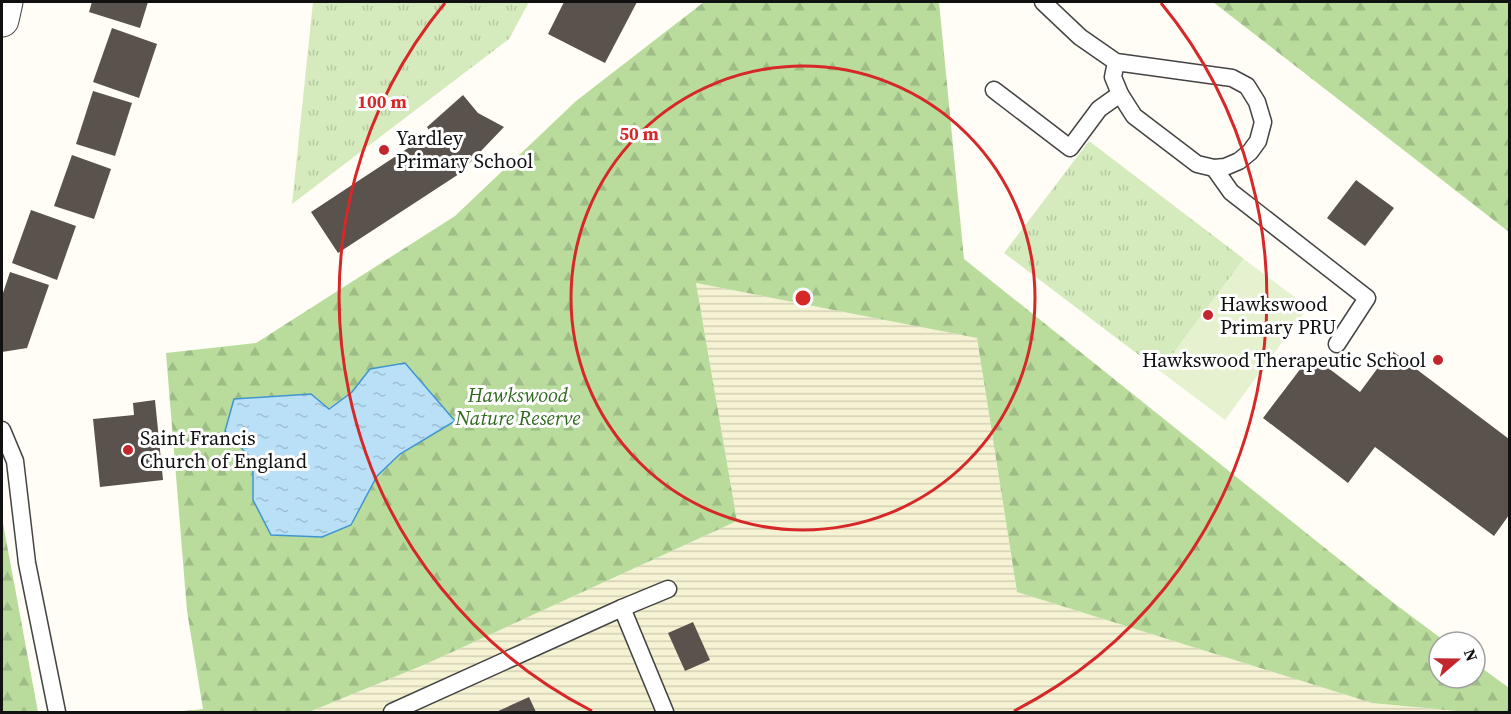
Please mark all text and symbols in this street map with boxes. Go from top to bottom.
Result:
text: 100 m [357,89,407,114]
text: 50 m [619,121,659,146]
place label: Yardley Primary School [396,124,533,175]
marker: Yardley Primary School [377,143,391,157]
centre of rings [793,288,813,308]
place label: Hawkswood Primary PRU [1220,290,1336,341]
marker: Hawkswood Primary PRU [1201,308,1215,322]
place label: Hawkswood Therapeutic School [1142,346,1426,374]
marker: Hawkswood Therapeutic School [1431,353,1445,367]
park label: Hawkswood Nature Reserve [455,381,580,432]
place label: Saint Francis Church of England [140,424,308,475]
marker: Saint Francis Church of England [121,443,135,457]
north arrow [1427,630,1487,690]
text: N [1459,646,1484,664]

